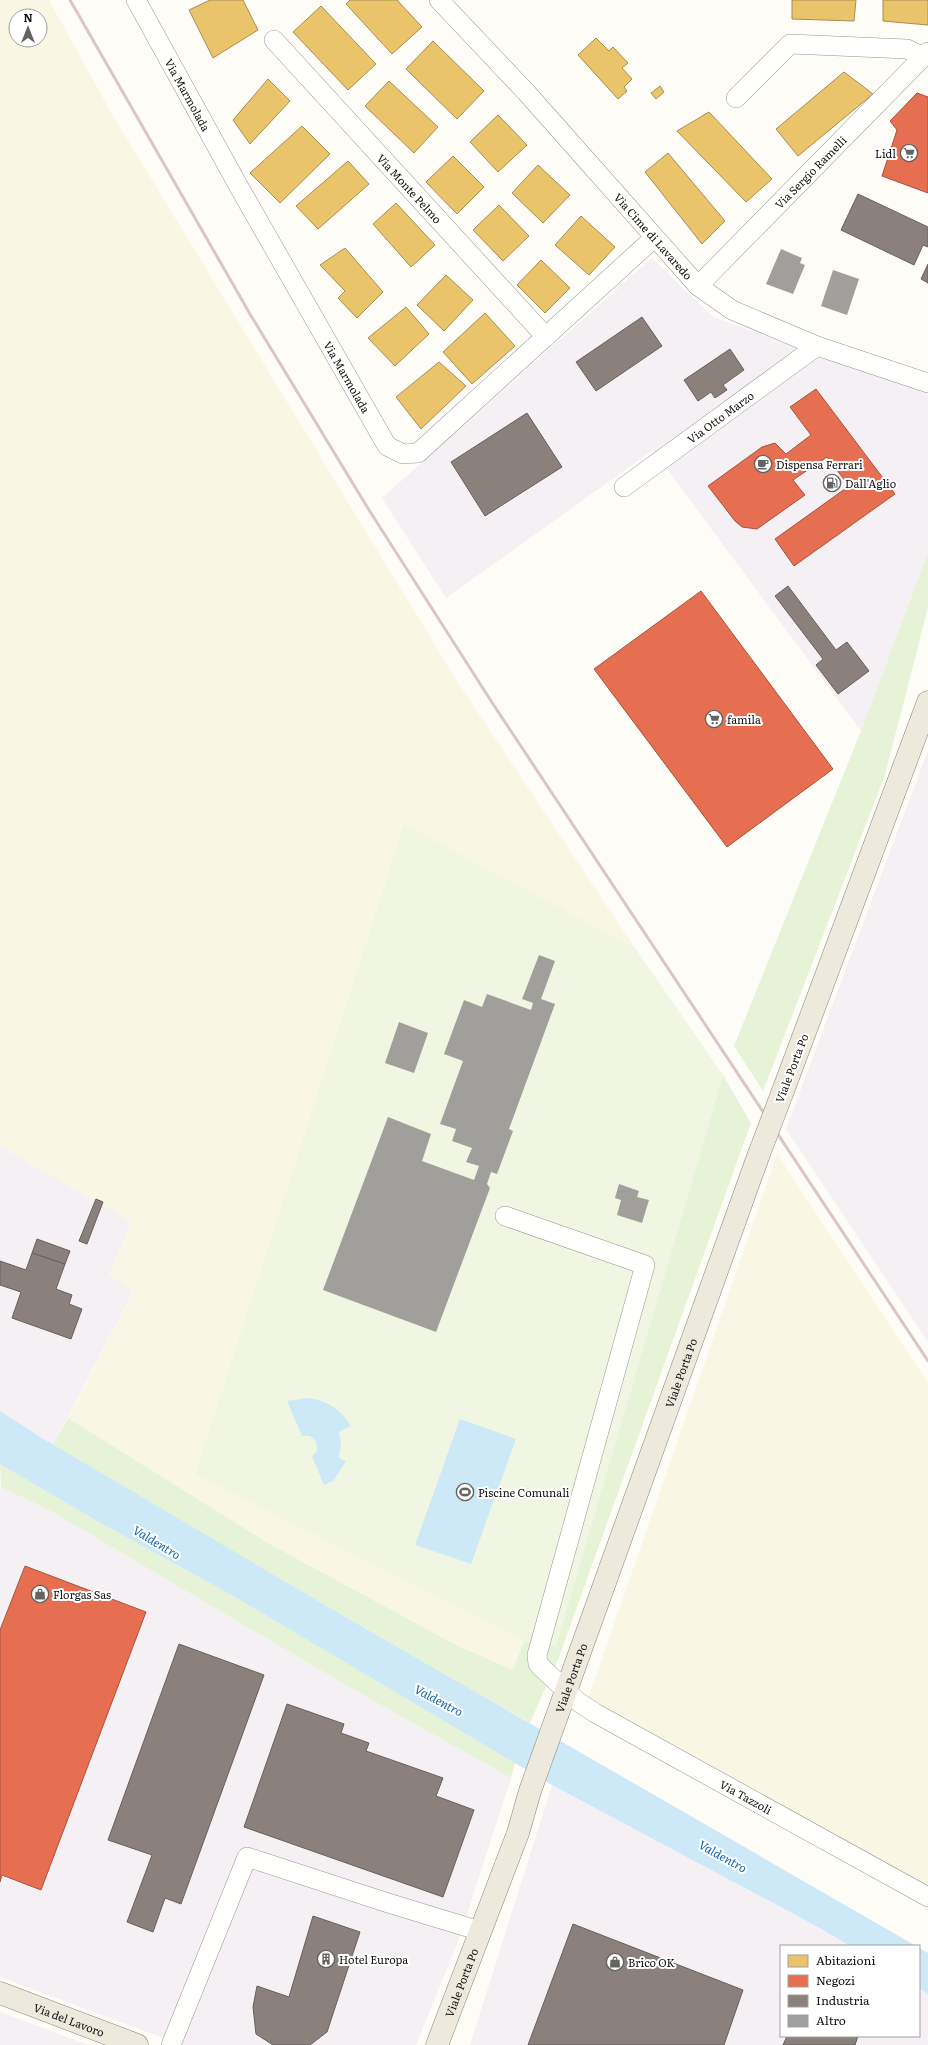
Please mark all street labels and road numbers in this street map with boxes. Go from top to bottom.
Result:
street label: Via Marmolada [162,55,215,134]
street label: Via Sergio Ramelli [771,132,850,212]
street label: Via Monte Pelmo [374,150,446,226]
street label: Via Cime di Lavaredo [611,189,696,283]
street label: Via Marmolada [320,338,374,416]
street label: Via Otto Marzo [683,387,757,447]
street label: Viale Porta Po [770,1031,812,1105]
street label: Viale Porta Po [660,1336,700,1410]
street label: Viale Porta Po [551,1641,591,1715]
street label: Via Tazzoli [717,1776,775,1818]
street label: Viale Porta Po [440,1946,481,2019]
street label: Via del Lavoro [32,1999,107,2040]

